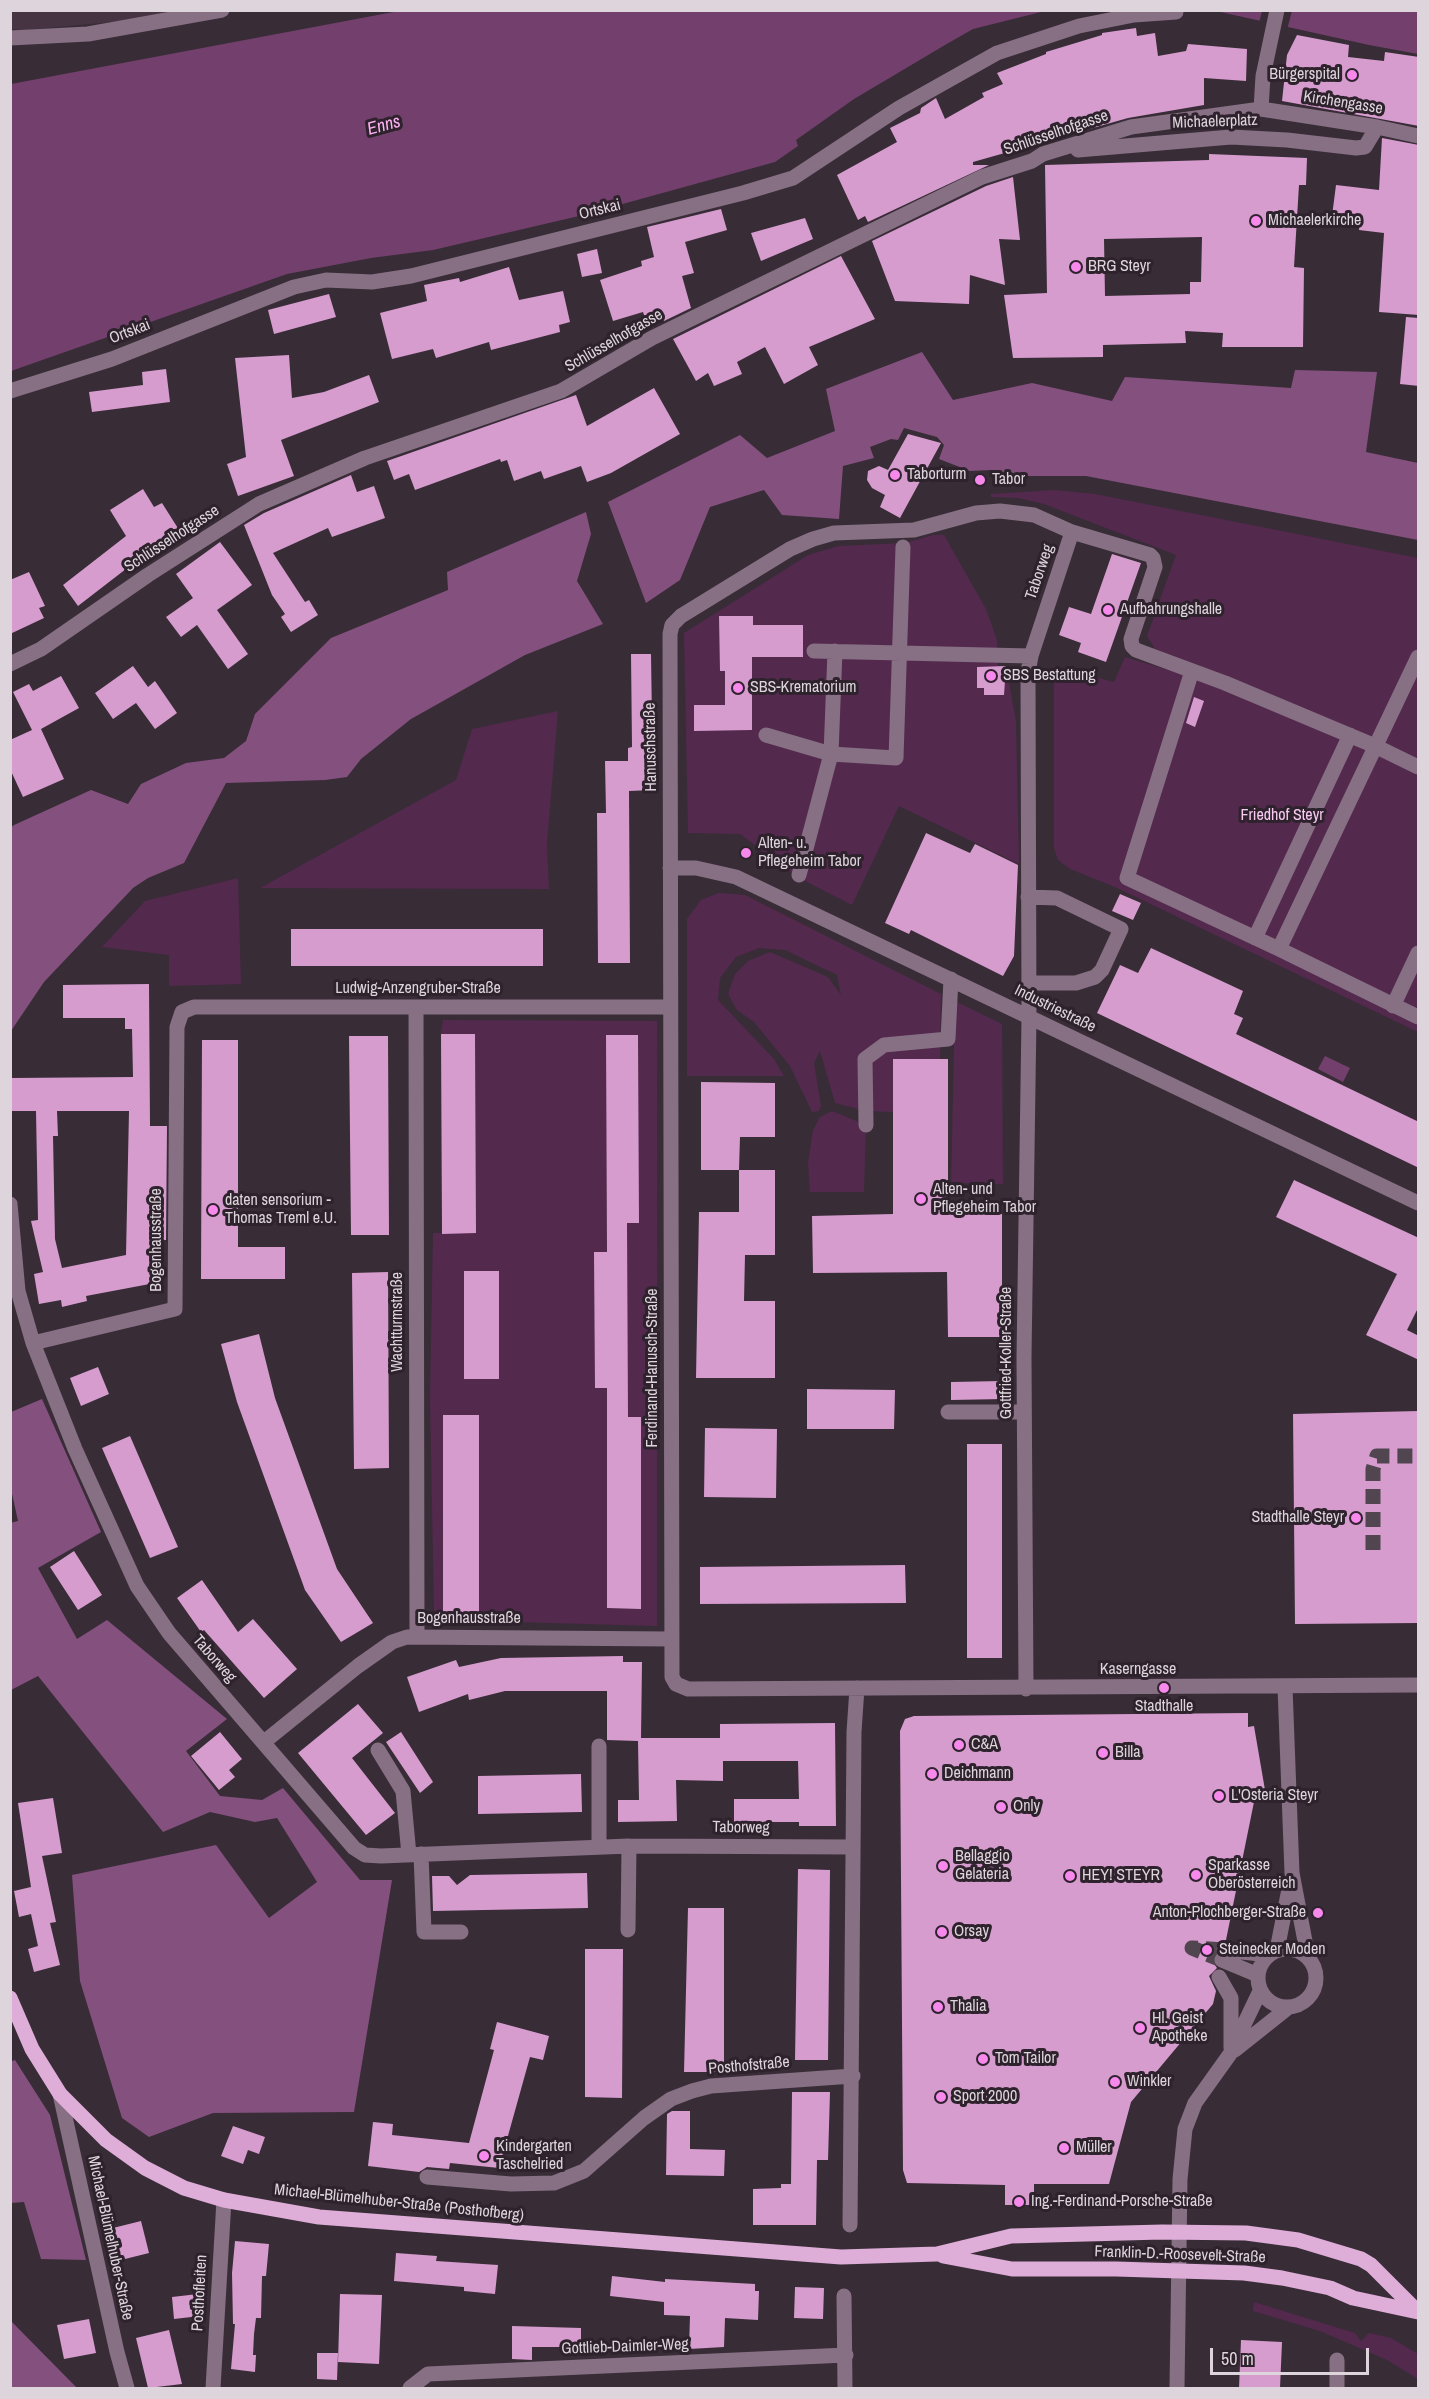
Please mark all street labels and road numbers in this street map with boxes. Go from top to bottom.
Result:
street label: Kirchengasse [1302,87,1384,119]
street label: Schlüsselhofgasse [1001,106,1111,160]
street label: Michaelerplatz [1172,111,1258,133]
street label: Ortskai [577,196,623,224]
street label: Schlüsselhofgasse [562,305,666,377]
street label: Ortskai [107,315,153,349]
street label: Schlüsselhofgasse [121,501,223,577]
street label: Taborweg [1022,542,1058,602]
street label: Hanuschstraße [641,702,661,792]
street label: Ludwig-Anzengruber-Straße [335,979,501,999]
street label: Industriestraße [1011,981,1099,1037]
street label: Bogenhausstraße [147,1188,167,1292]
street label: Wachtturmstraße [388,1272,408,1372]
street label: Gottfried-Koller-Straße [997,1287,1017,1419]
street label: Ferdinand-Hanusch-Straße [643,1288,663,1448]
street label: Bogenhausstraße [417,1609,521,1629]
street label: Taborweg [188,1631,240,1687]
street label: Kaserngasse [1100,1660,1176,1680]
street label: Taborweg [712,1818,770,1838]
street label: Posthofstraße [707,2053,791,2079]
street label: Michael-Blümelhuber-Straße [83,2154,137,2322]
street label: Michael-Blümelhuber-Straße (Posthofberg) [273,2180,525,2226]
street label: Franklin-D.-Roosevelt-Straße [1094,2242,1266,2268]
street label: Posthofleiten [188,2254,212,2332]
street label: Gottlieb-Daimler-Weg [561,2335,689,2359]

